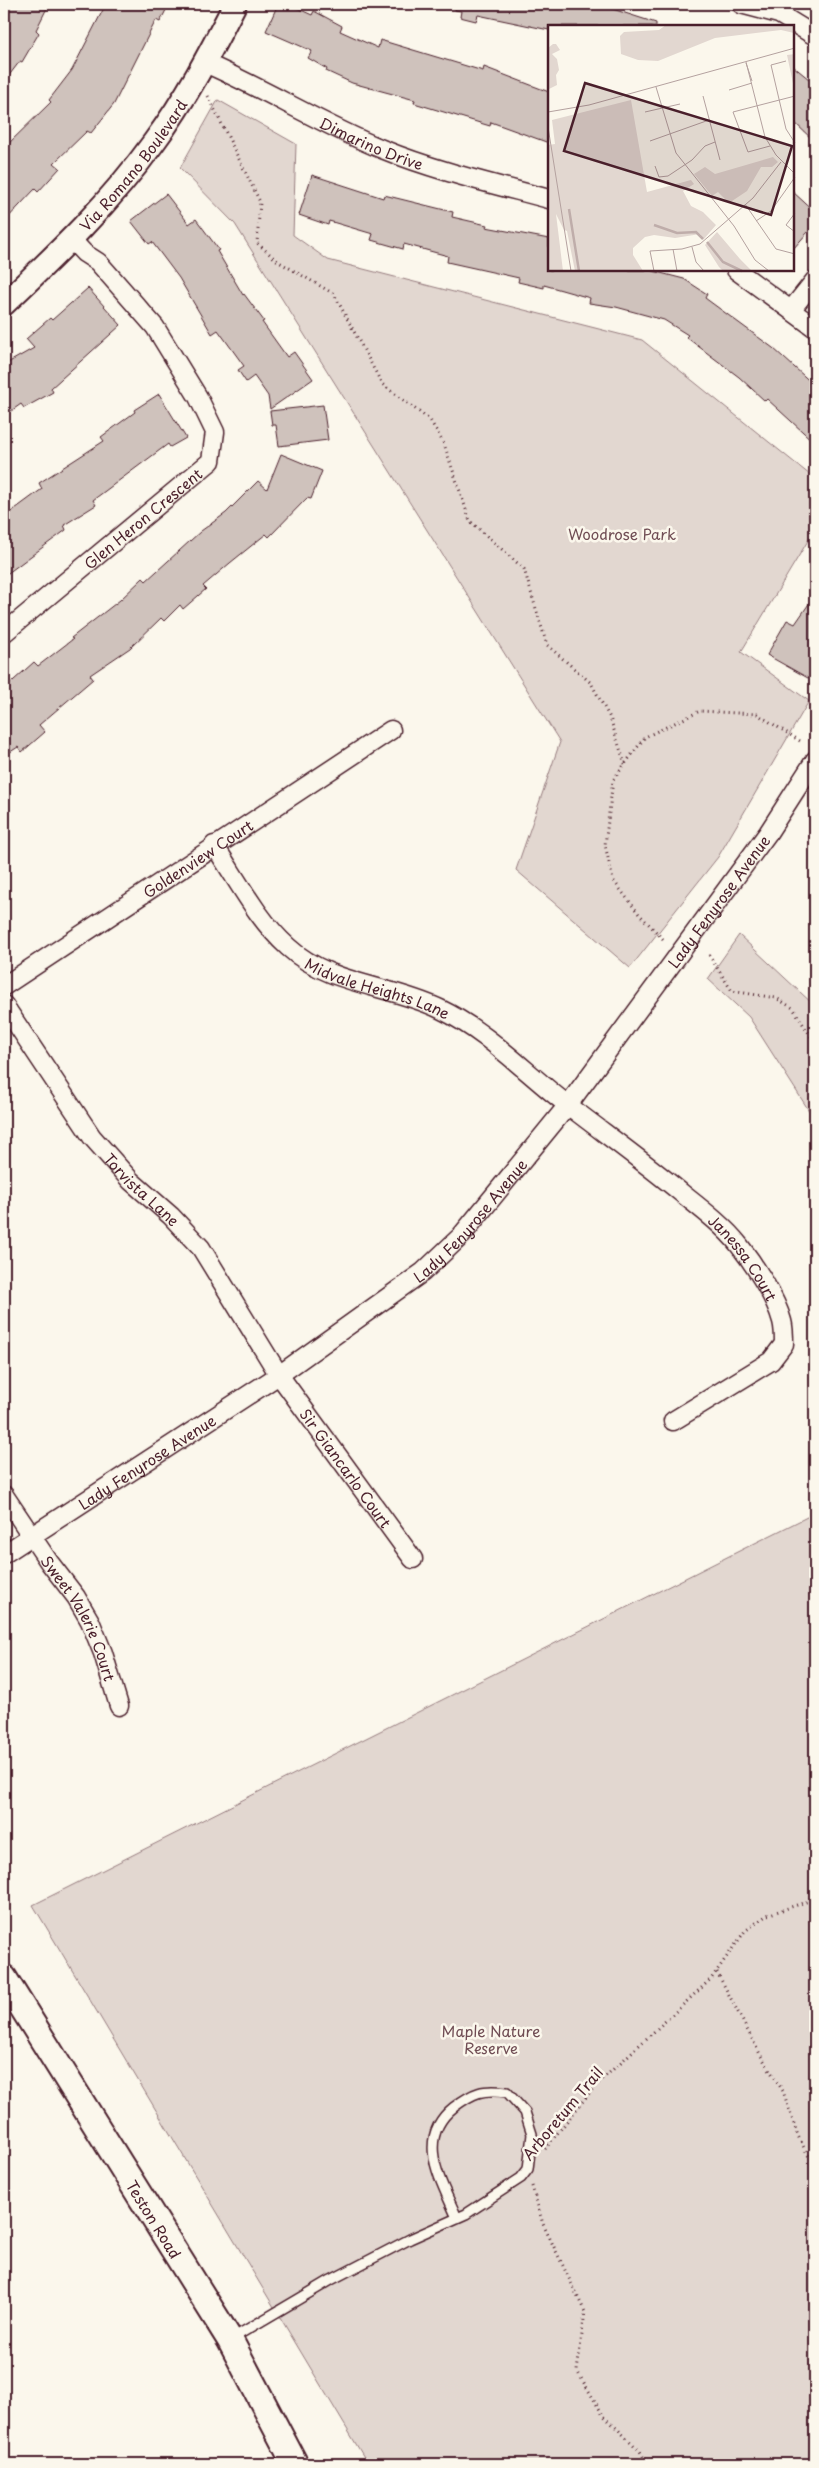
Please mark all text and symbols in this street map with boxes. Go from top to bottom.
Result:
inset map [548,25,794,271]
street label: Via Romano Boulevard [73,94,192,236]
street label: Dimarino Drive [316,111,426,175]
street label: Glen Heron Crescent [78,462,207,574]
park label: Woodrose Park [568,522,676,545]
street label: Goldenview Court [138,813,257,903]
street label: Lady Fenyrose Avenue [661,830,775,972]
street label: Midvale Heights Lane [301,951,455,1024]
street label: Torvista Lane [99,1147,186,1231]
street label: Lady Fenyrose Avenue [408,1153,532,1287]
street label: Janessa Court [704,1208,784,1304]
street label: Sir Giancarlo Court [295,1403,398,1532]
street label: Lady Fenyrose Avenue [73,1408,220,1515]
street label: Sweet Valerie Court [36,1550,122,1684]
park label: Maple Nature Reserve [442,2019,540,2059]
street label: Arboretum Trail [516,2061,608,2165]
street label: Teston Road [121,2175,188,2263]

